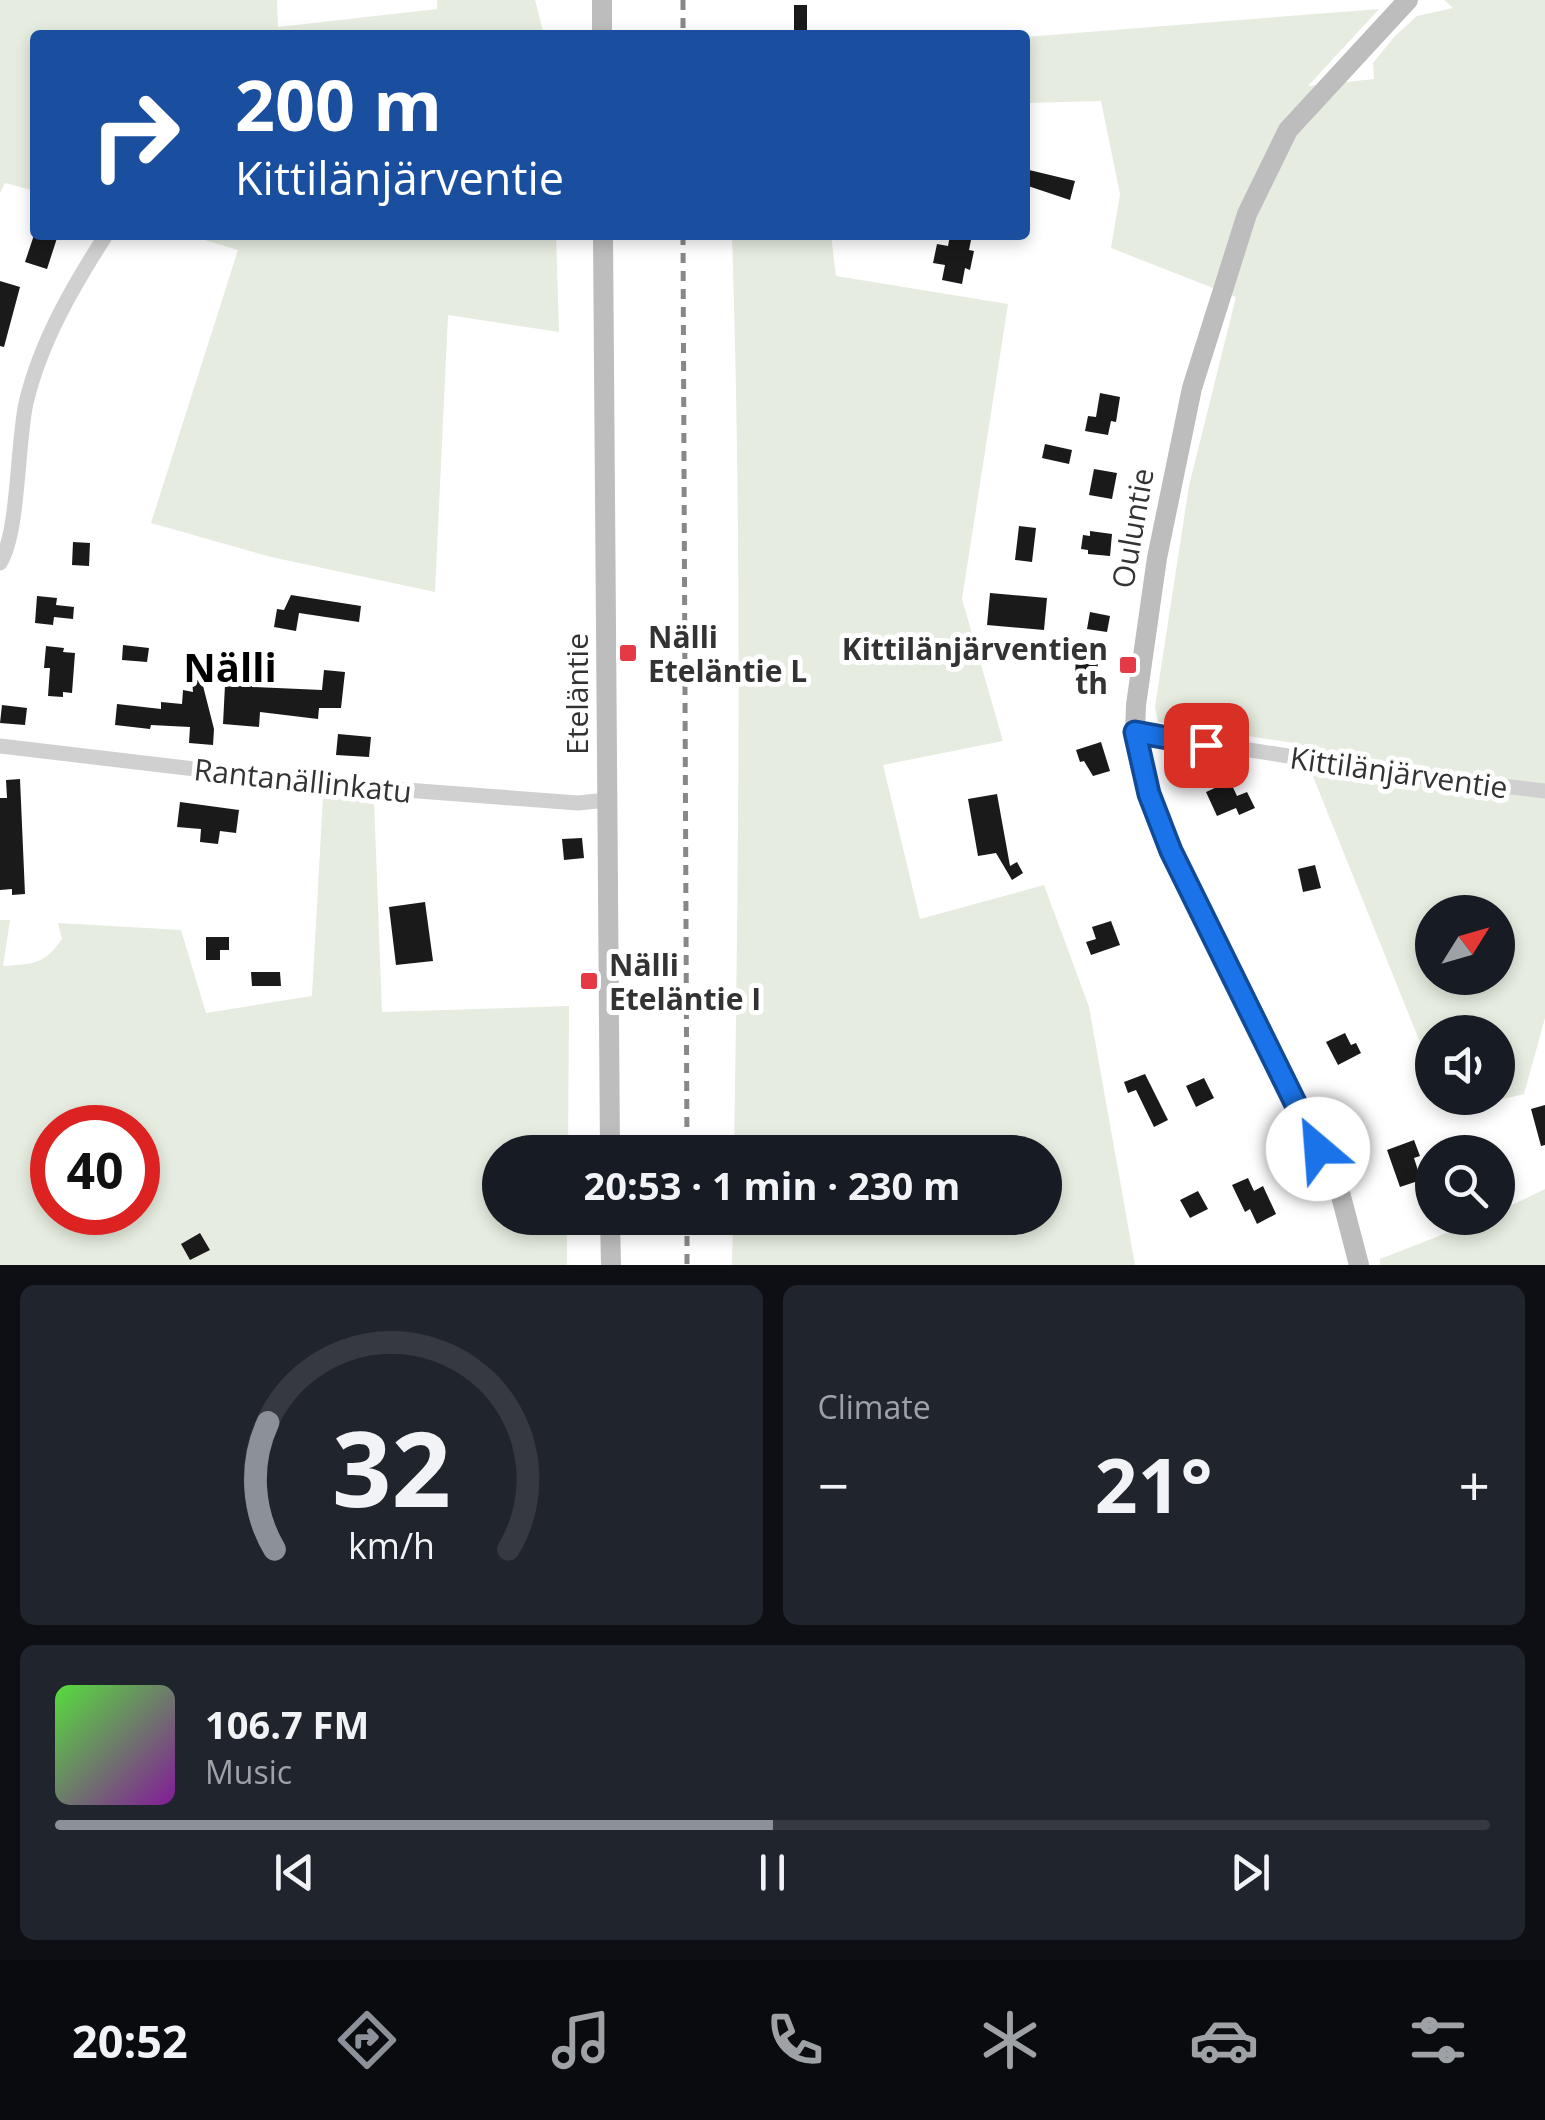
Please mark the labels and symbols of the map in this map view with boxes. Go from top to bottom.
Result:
street label: Ouluntie [1101,465,1163,591]
place label: Nälli Eteläntie L [648,616,807,691]
place label: Kittilänjärventien th [842,628,1108,703]
street label: Eteläntie [556,633,597,755]
district label: Nälli [183,639,277,694]
marker: Nälli Eteläntie L [617,642,639,664]
marker: Kittilänjärventien th [1117,654,1139,676]
pin [1164,703,1249,788]
street label: Kittilänjärventie [1288,736,1510,808]
street label: Rantanällinkatu [192,748,414,812]
north arrow [1415,895,1515,995]
place label: Nälli Eteläntie I [609,944,761,1019]
marker: Nälli Eteläntie I [578,970,600,992]
position arrow [1266,1097,1370,1201]
speed limit sign: 40 [30,1105,160,1235]

